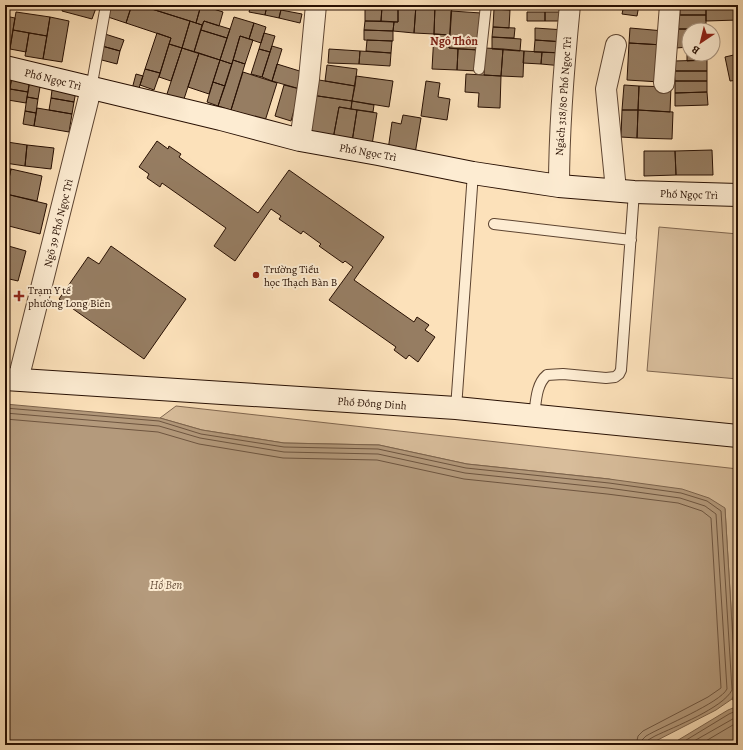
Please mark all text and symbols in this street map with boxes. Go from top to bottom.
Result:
north arrow [681,22,721,62]
district label: Ngô Thôn [430,33,478,49]
street label: Ngách 318/80 Phố Ngọc Trì [552,36,575,156]
text: B [688,42,703,58]
street label: Phố Ngọc Trì [23,65,83,94]
street label: Phố Ngọc Trì [338,140,398,165]
street label: Ngõ 39 Phố Ngọc Trì [40,177,77,269]
street label: Phố Ngọc Trì [660,186,718,203]
place label: Trường Tiểu học Thạch Bàn B [264,262,337,290]
marker: Trường Tiểu học Thạch Bàn B [251,270,261,280]
place label: Trạm Y tế phường Long Biên [28,283,110,311]
marker: Trạm Y tế phường Long Biên [13,290,25,302]
street label: Phố Đồng Dinh [337,394,407,413]
water label: Hồ Ben [150,577,182,593]

